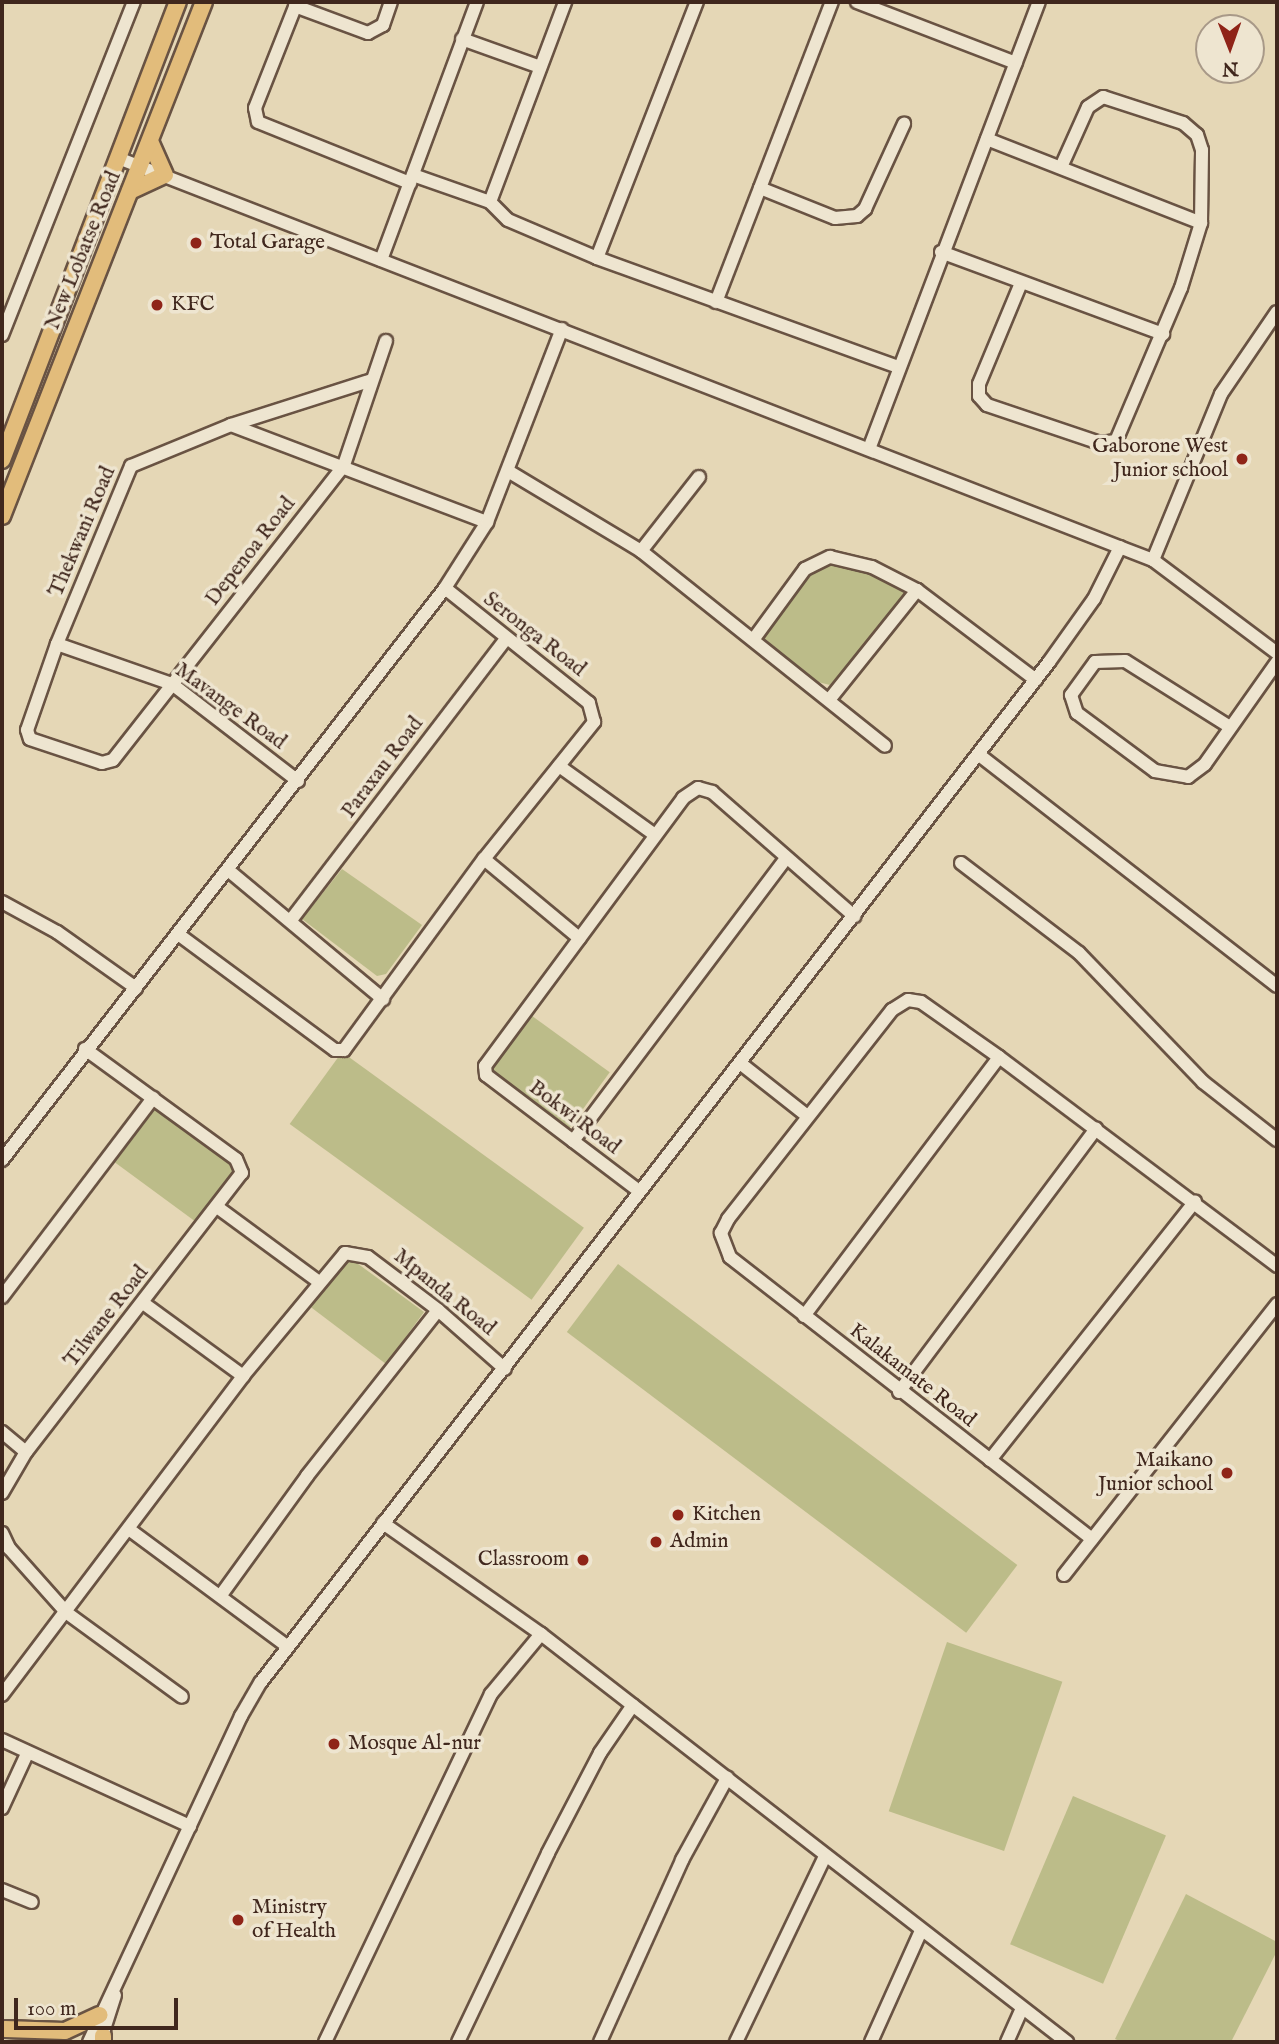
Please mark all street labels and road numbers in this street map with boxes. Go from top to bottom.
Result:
street label: New Lobatse Road [41,168,127,334]
street label: Thekwani Road [44,463,122,601]
street label: Depenoa Road [201,493,301,611]
street label: Seronga Road [478,587,590,683]
street label: Mavange Road [170,658,290,756]
street label: Paraxau Road [337,712,429,824]
street label: Bokwi Road [523,1076,625,1160]
street label: Mpanda Road [388,1244,500,1342]
street label: Tilwane Road [60,1261,154,1373]
street label: Kalakamate Road [844,1319,980,1433]

